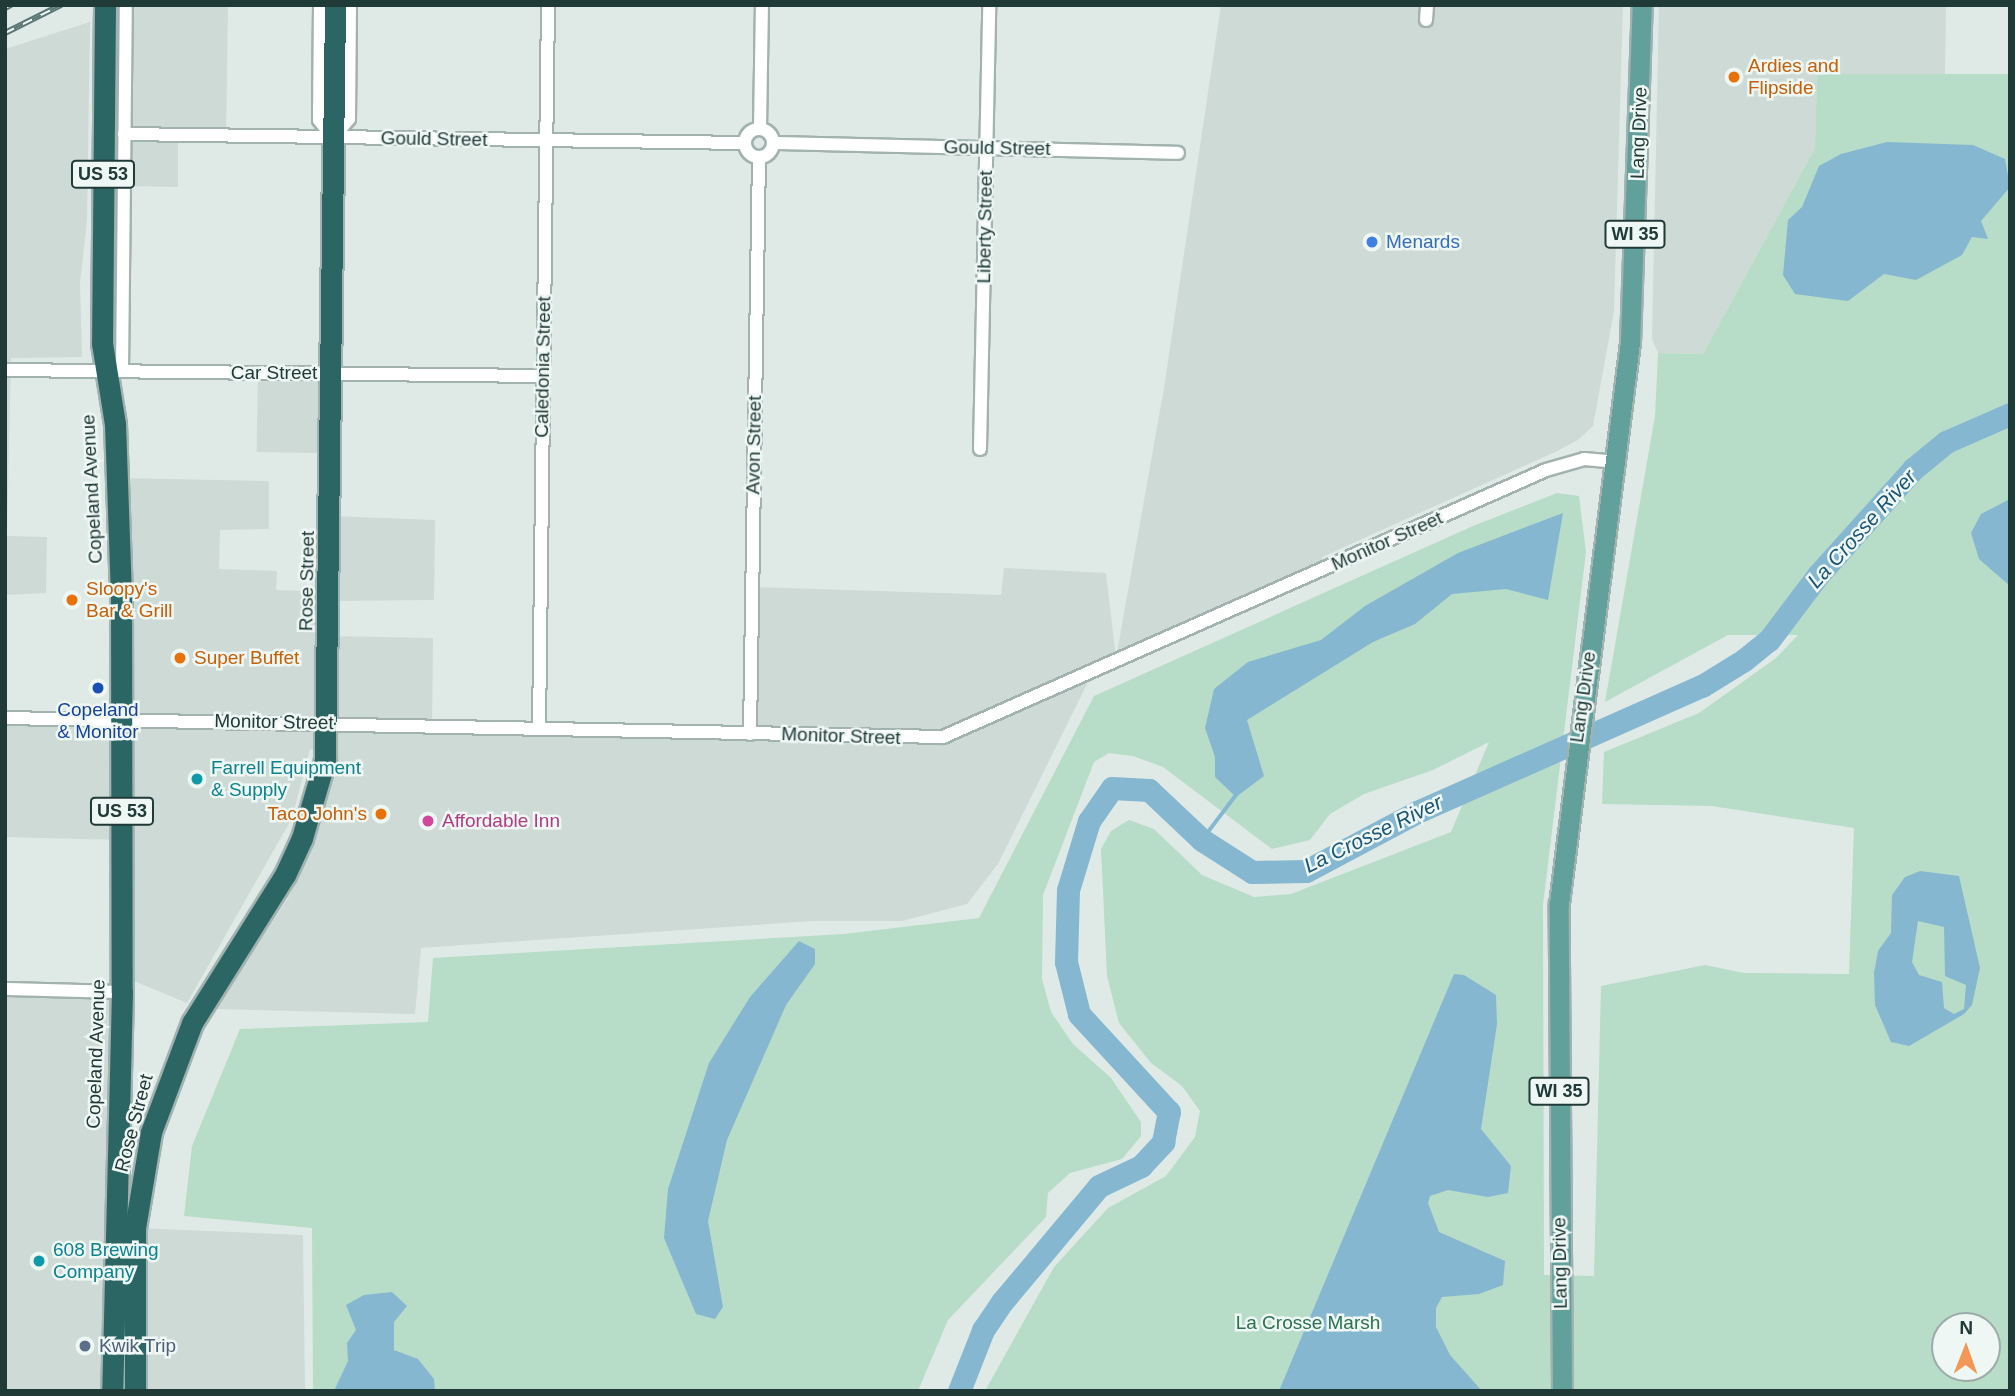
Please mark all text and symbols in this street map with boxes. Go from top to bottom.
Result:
place label: Ardies and Flipside [1748,55,1839,99]
marker: Ardies and Flipside [1726,69,1742,85]
street label: Lang Drive [1626,87,1652,179]
street label: Gould Street [380,127,488,151]
street label: Gould Street [943,136,1051,160]
road number: US 53 [70,160,136,188]
street label: Liberty Street [973,170,997,284]
road number: WI 35 [1604,220,1666,248]
place label: Menards [1386,231,1460,253]
marker: Menards [1364,234,1380,250]
street label: Caledonia Street [530,296,556,438]
street label: Car Street [231,362,317,384]
street label: Avon Street [742,395,766,495]
street label: Copeland Avenue [77,413,107,565]
water label: La Crosse River [1802,465,1922,593]
street label: Monitor Street [1328,506,1446,576]
street label: Rose Street [295,531,319,631]
place label: Sloopy's Bar & Grill [86,578,173,622]
marker: Sloopy's Bar & Grill [64,592,80,608]
place label: Super Buffet [194,647,299,669]
marker: Super Buffet [172,650,188,666]
street label: Lang Drive [1565,650,1601,744]
marker: Copeland & Monitor [90,680,106,696]
place label: Copeland & Monitor [57,699,139,743]
street label: Monitor Street [214,710,334,734]
street label: Monitor Street [781,723,901,749]
place label: Farrell Equipment & Supply [211,757,361,801]
marker: Farrell Equipment & Supply [189,771,205,787]
water label: La Crosse River [1300,790,1446,878]
road number: US 53 [89,796,155,826]
place label: Taco John's [267,803,367,825]
marker: Taco John's [373,806,389,822]
place label: Affordable Inn [442,810,560,832]
marker: Affordable Inn [420,813,436,829]
street label: Copeland Avenue [82,978,110,1130]
street label: Rose Street [110,1072,158,1174]
road number: WI 35 [1528,1076,1590,1106]
street label: Lang Drive [1548,1217,1572,1309]
place label: 608 Brewing Company [53,1239,159,1283]
marker: 608 Brewing Company [31,1253,47,1269]
park label: La Crosse Marsh [1236,1312,1380,1334]
north arrow [1931,1312,2001,1382]
text: N [1959,1317,1973,1338]
place label: Kwik Trip [99,1335,176,1357]
marker: Kwik Trip [77,1338,93,1354]

